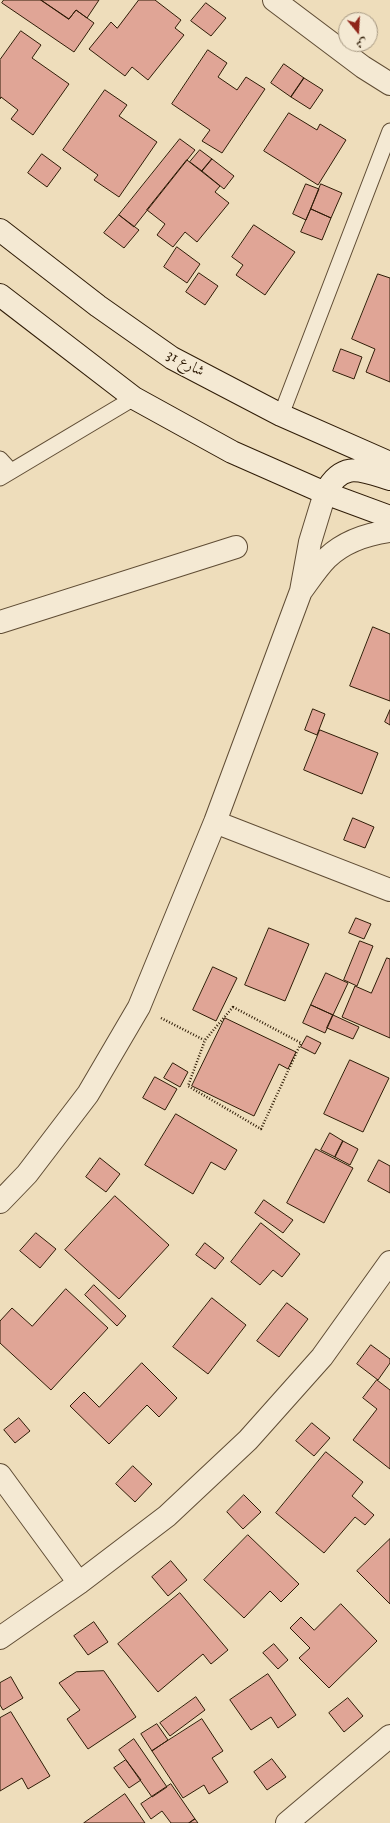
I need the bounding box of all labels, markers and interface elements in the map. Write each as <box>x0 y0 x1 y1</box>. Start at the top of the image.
north arrow <box>338 12 378 52</box>
text: ش <box>354 34 369 51</box>
street label: شارع 31 <box>163 346 207 382</box>

